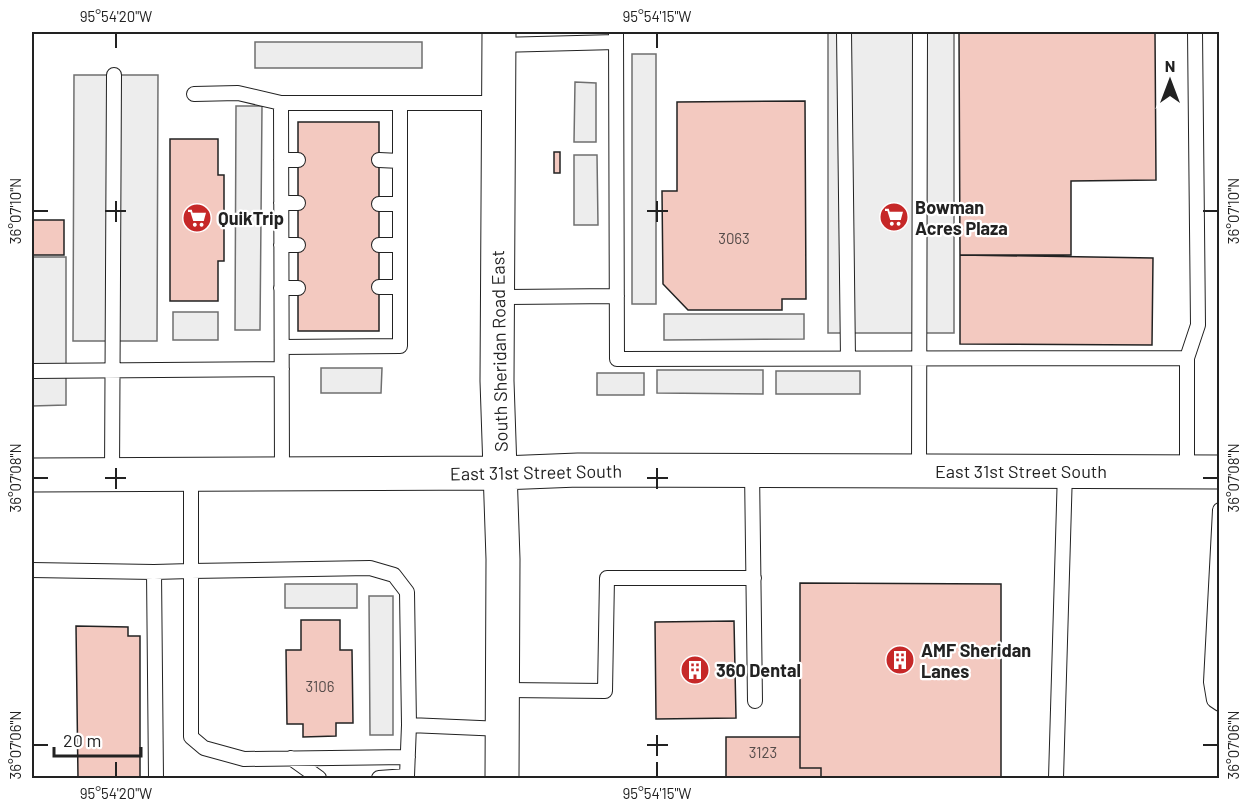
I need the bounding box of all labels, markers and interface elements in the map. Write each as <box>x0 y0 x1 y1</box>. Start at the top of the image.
text: 95°54'20"W <box>80 7 152 25</box>
text: 95°54'15"W <box>622 7 692 25</box>
north arrow <box>1140 51 1200 111</box>
text: N <box>1165 56 1175 75</box>
text: 36°07'10"N <box>6 178 24 244</box>
text: 36°07'10"N <box>1224 178 1242 244</box>
place label: Bowman Acres Plaza <box>915 196 1008 239</box>
supermarket icon: Bowman Acres Plaza <box>878 201 910 233</box>
supermarket icon: QuikTrip <box>181 202 213 234</box>
place label: QuikTrip <box>218 207 284 229</box>
house number: 3063 <box>718 229 750 247</box>
street label: South Sheridan Road East <box>486 250 512 452</box>
text: 36°07'08"N <box>6 443 24 513</box>
text: 36°07'08"N <box>1224 443 1242 513</box>
street label: East 31st Street South <box>450 459 622 485</box>
street label: East 31st Street South <box>935 460 1107 482</box>
place label: AMF Sheridan Lanes <box>921 639 1031 682</box>
building icon: AMF Sheridan Lanes <box>884 644 916 676</box>
building icon: 360 Dental <box>679 654 711 686</box>
place label: 360 Dental <box>716 659 801 681</box>
house number: 3106 <box>305 677 335 695</box>
text: 36°07'06"N <box>6 710 24 780</box>
text: 36°07'06"N <box>1224 710 1242 780</box>
scale bar <box>54 720 141 758</box>
text: 20 m <box>63 729 101 751</box>
house number: 3123 <box>749 743 777 761</box>
text: 95°54'20"W <box>80 784 152 802</box>
text: 95°54'15"W <box>622 784 692 802</box>

